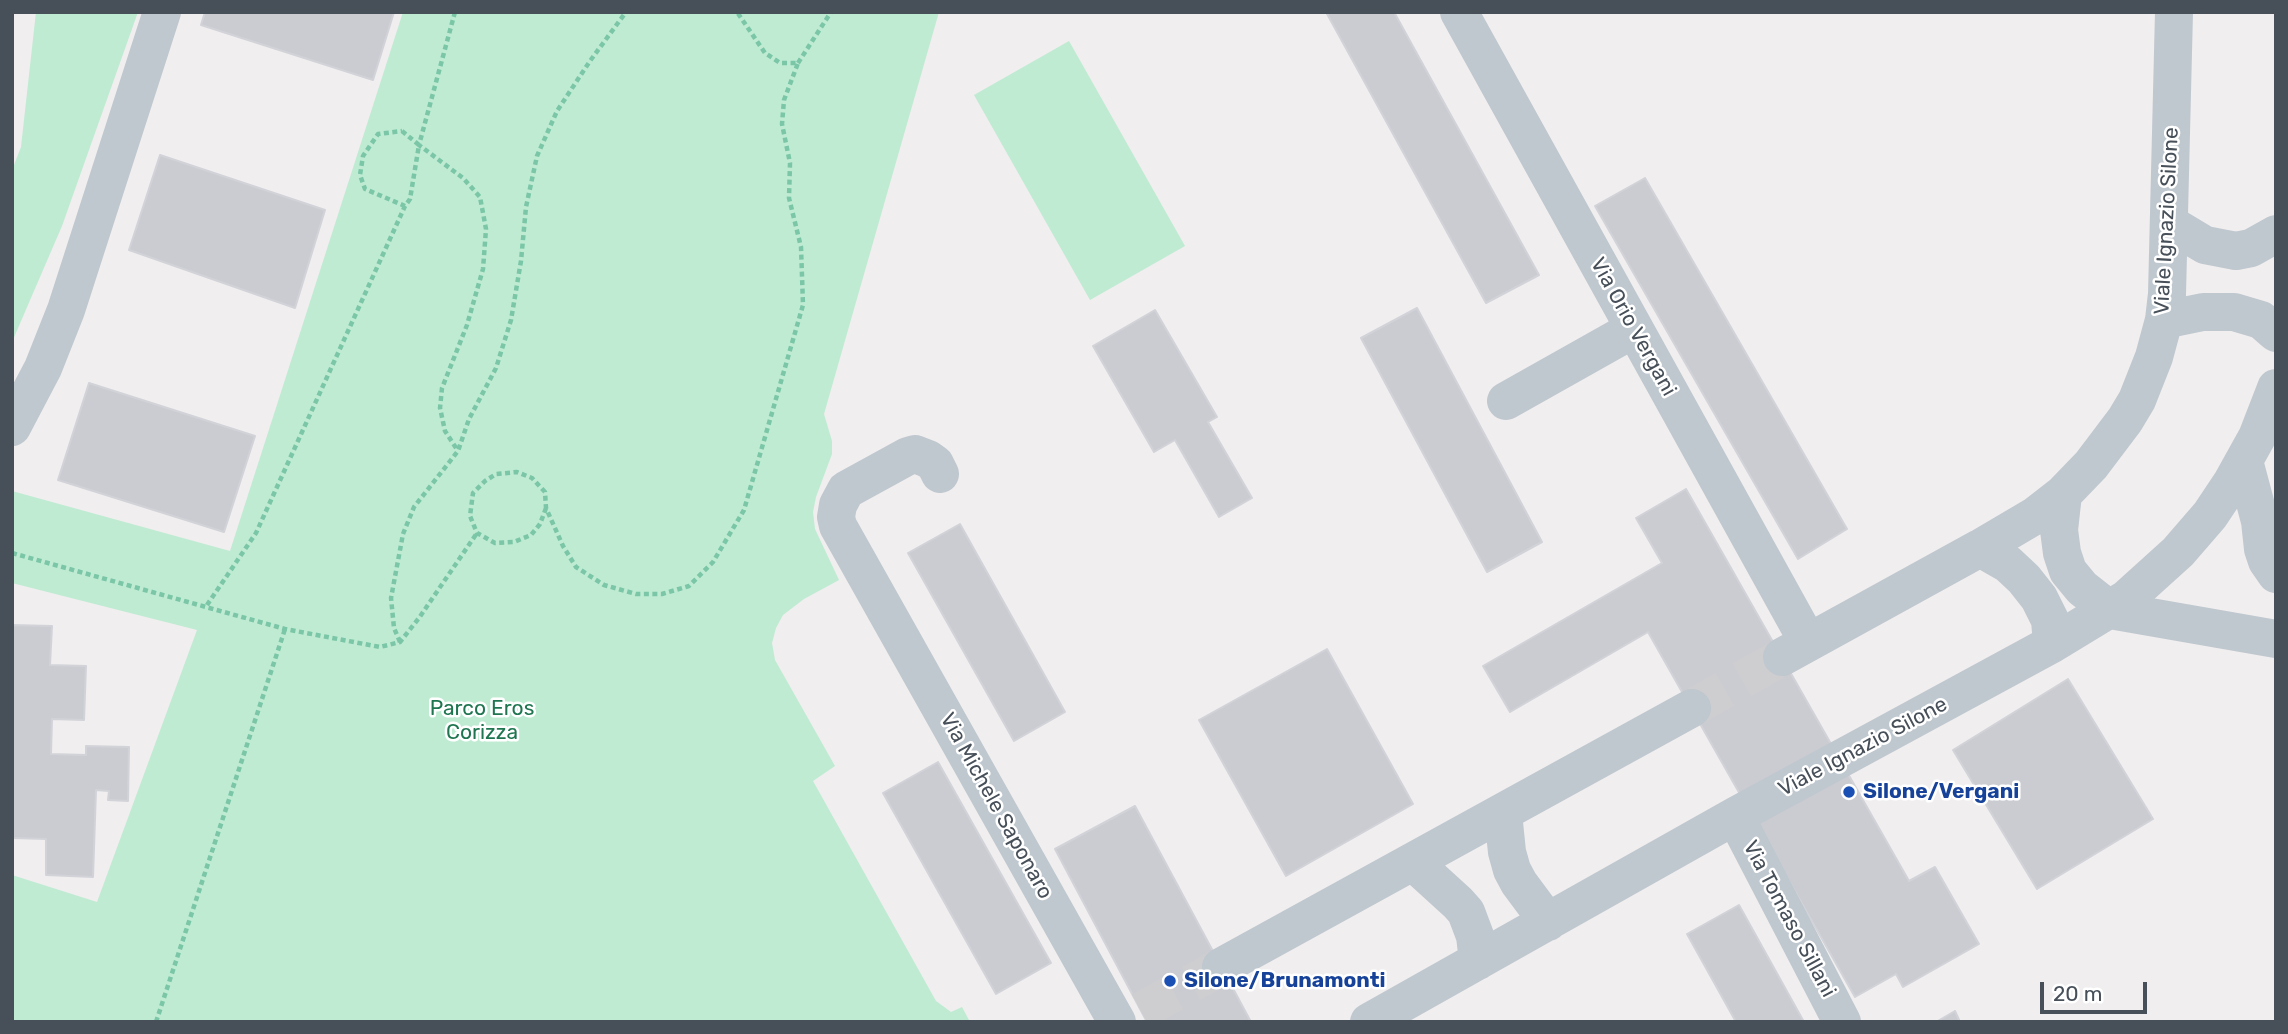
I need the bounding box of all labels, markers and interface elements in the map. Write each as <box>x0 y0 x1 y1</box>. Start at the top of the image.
street label: Viale Ignazio Silone <box>2150 127 2184 315</box>
street label: Via Orio Vergani <box>1585 254 1681 400</box>
street label: Viale Ignazio Silone <box>1774 692 1952 802</box>
park label: Parco Eros Corizza <box>430 696 534 746</box>
street label: Via Michele Saponaro <box>934 709 1058 903</box>
place label: Silone/Vergani <box>1863 779 2019 805</box>
marker: Silone/Vergani <box>1841 784 1857 800</box>
street label: Via Tomaso Sillani <box>1737 836 1841 1002</box>
place label: Silone/Brunamonti <box>1184 968 1386 994</box>
scale bar <box>2043 968 2150 1012</box>
marker: Silone/Brunamonti <box>1162 973 1178 989</box>
text: 20 m <box>2053 981 2102 1006</box>

